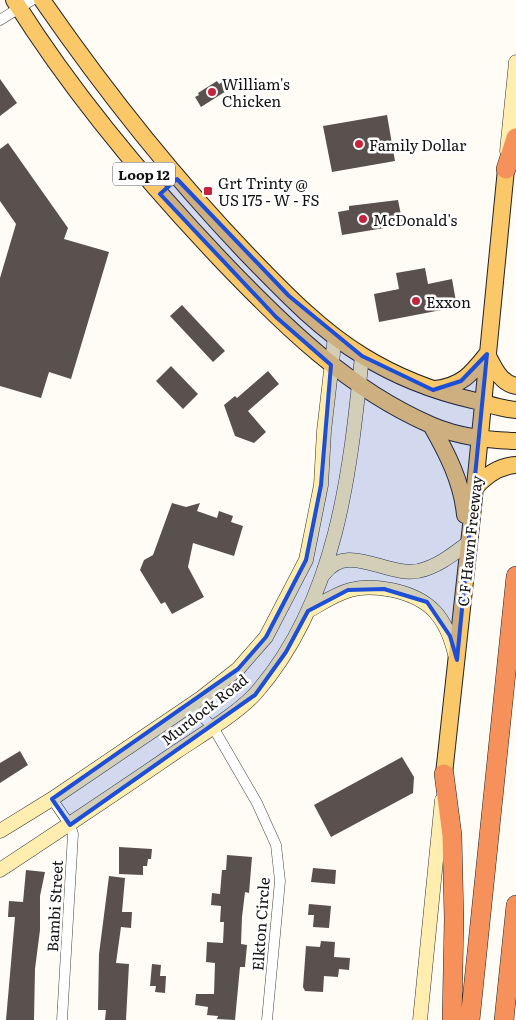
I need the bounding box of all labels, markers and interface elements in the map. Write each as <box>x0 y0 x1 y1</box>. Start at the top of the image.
place label: William's Chicken <box>222 72 290 112</box>
marker: William's Chicken <box>206 86 218 98</box>
place label: Family Dollar <box>369 133 466 156</box>
marker: Family Dollar <box>353 138 365 150</box>
road number: Loop 12 <box>113 162 175 185</box>
place label: Grt Trinty @ US 175 - W - FS <box>218 171 319 211</box>
marker: Grt Trinty @ US 175 - W - FS <box>202 185 214 197</box>
place label: McDonald's <box>373 208 457 231</box>
marker: McDonald's <box>357 213 369 225</box>
place label: Exxon <box>426 290 471 313</box>
marker: Exxon <box>410 295 422 307</box>
street label: C F Hawn Freeway <box>451 474 487 608</box>
street label: Murdock Road <box>156 668 252 750</box>
street label: Bambi Street <box>40 859 68 953</box>
street label: Elkton Circle <box>245 876 275 971</box>

